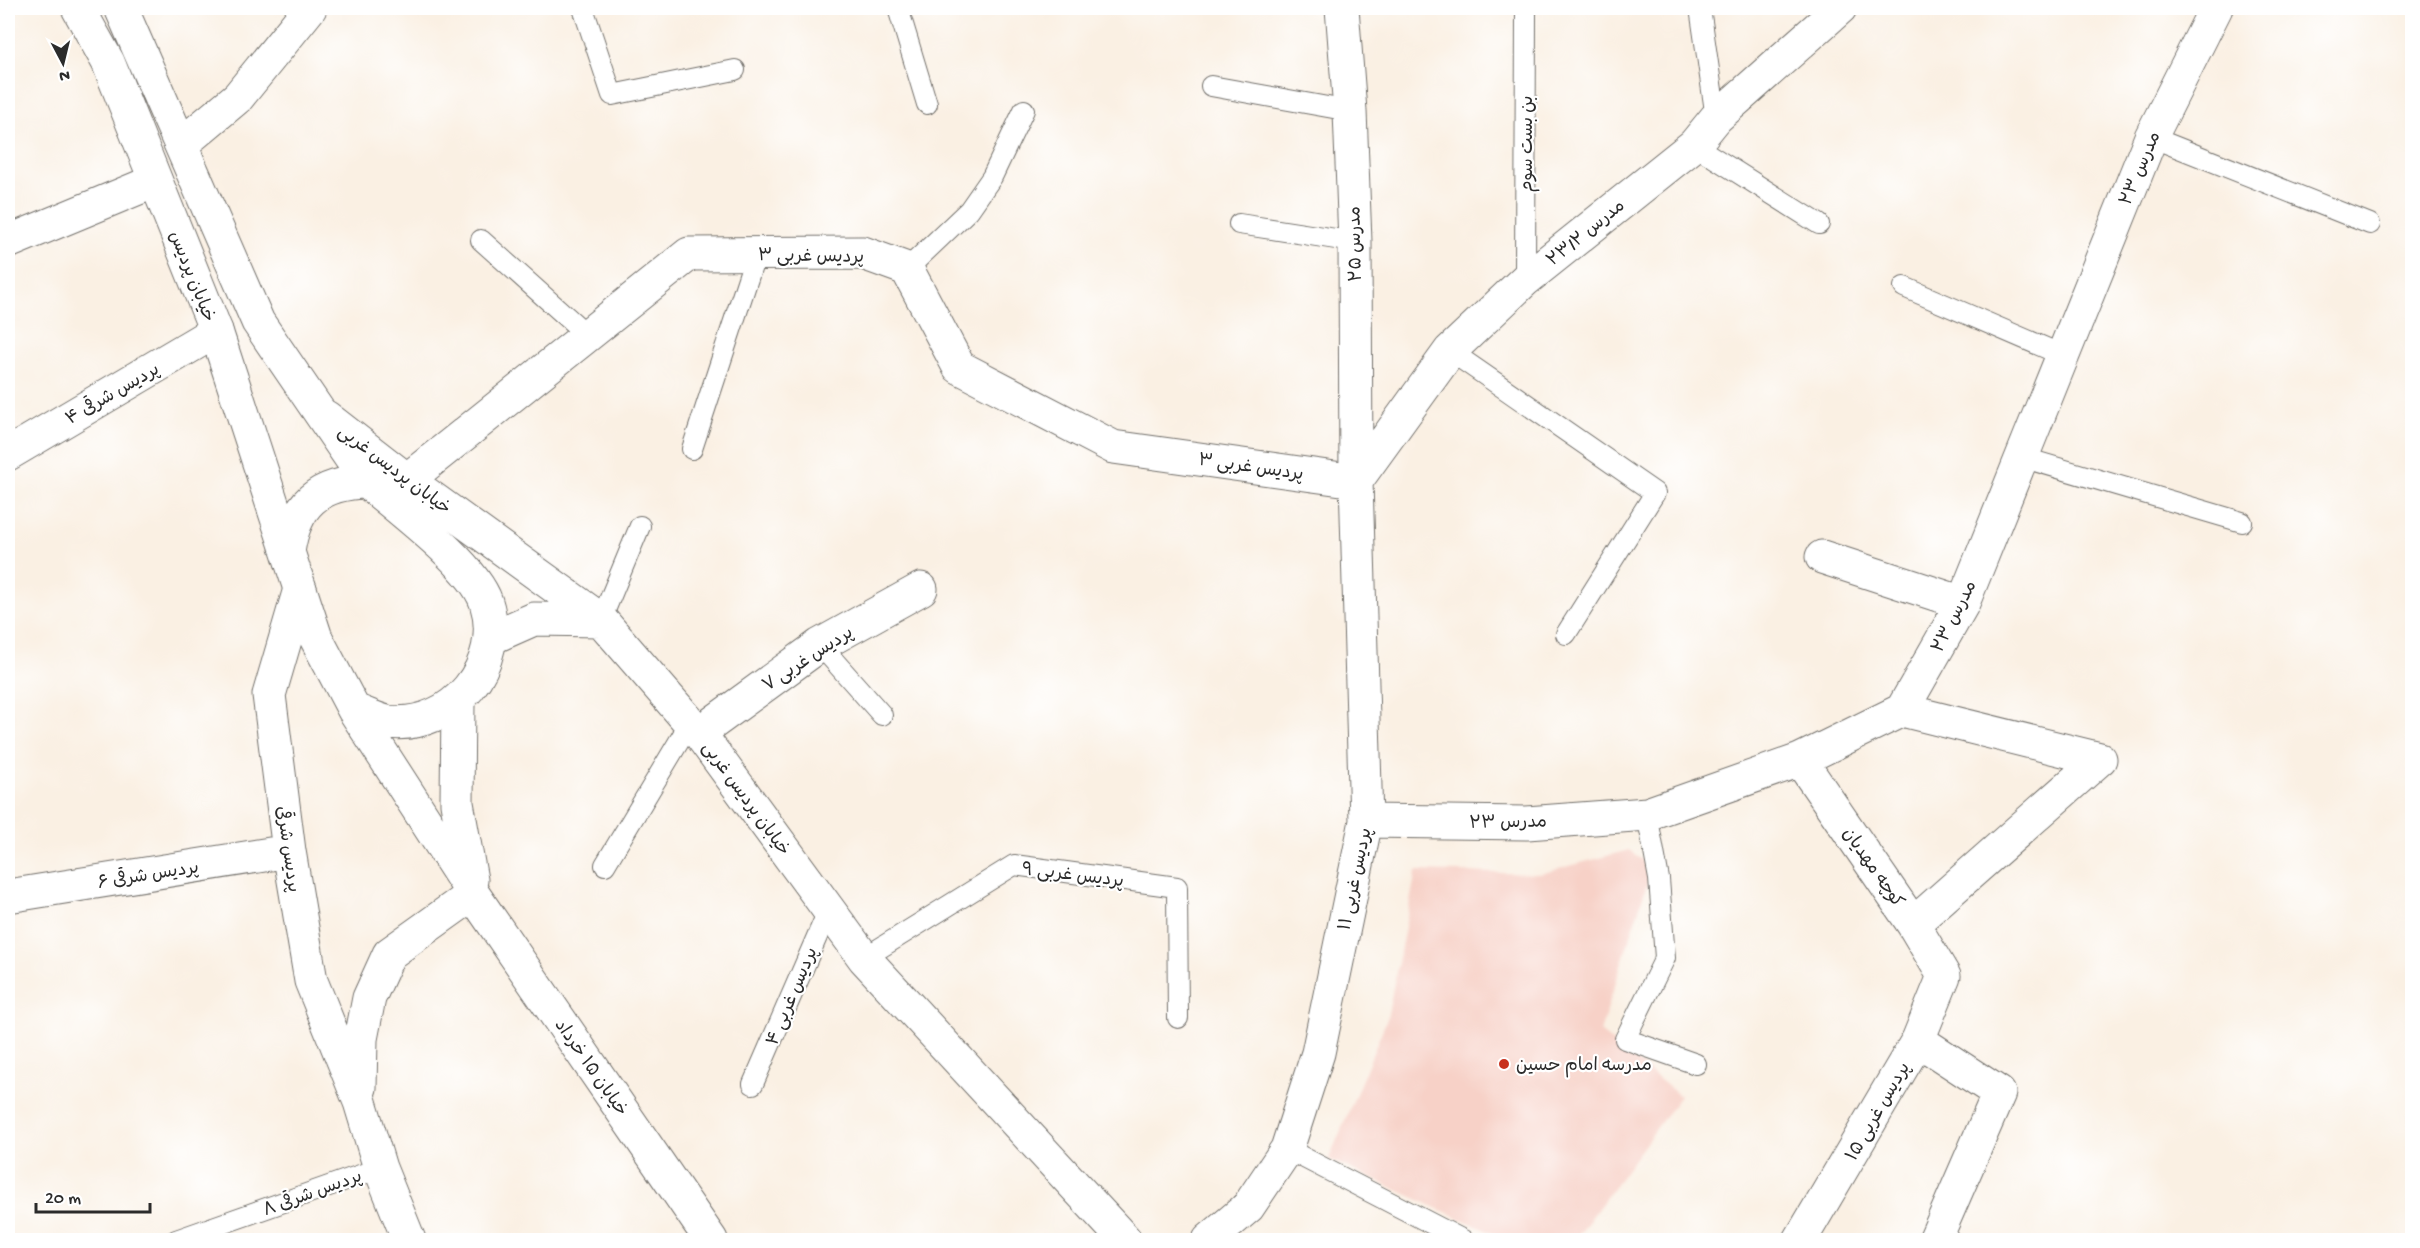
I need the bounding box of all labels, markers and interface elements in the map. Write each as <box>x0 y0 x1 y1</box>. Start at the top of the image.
north arrow <box>33 33 93 93</box>
text: N <box>58 64 71 85</box>
street label: بن بست سوم <box>1518 96 1540 193</box>
street label: مدرس ۲۳ <box>2116 129 2166 209</box>
street label: مدرس ۲۳/۲ <box>1543 196 1630 272</box>
street label: مدرس ۲۵ <box>1345 206 1368 282</box>
street label: خیابان پردیس <box>163 228 218 325</box>
street label: پردیس غربی ۳ <box>758 246 864 269</box>
street label: پردیس شرقی ۴ <box>61 356 164 430</box>
street label: خیابان پردیس غربی <box>333 422 454 520</box>
street label: پردیس غربی ۳ <box>1197 451 1305 486</box>
street label: مدرس ۲۳ <box>1928 578 1982 657</box>
street label: پردیس غربی ۷ <box>759 623 858 697</box>
street label: خیابان پردیس غربی <box>697 738 793 861</box>
street label: پردیس شرقی <box>270 804 307 894</box>
street label: مدرس ۲۳ <box>1469 812 1547 835</box>
street label: کوچه مهدیان <box>1837 824 1907 913</box>
street label: پردیس غربی ۱۱ <box>1335 826 1378 933</box>
street label: پردیس شرقی ۶ <box>96 854 201 895</box>
street label: پردیس غربی ۹ <box>1020 860 1125 893</box>
street label: پردیس غربی ۴ <box>763 945 823 1049</box>
street label: خیابان ۱۵ خرداد <box>549 1016 631 1121</box>
place label: مدرسه امام حسین <box>1516 1056 1652 1078</box>
marker: مدرسه امام حسین <box>1497 1057 1511 1071</box>
street label: پردیس غربی ۱۵ <box>1842 1059 1916 1165</box>
street label: پردیس شرقی ۸ <box>259 1163 365 1222</box>
scale bar <box>36 1176 150 1214</box>
text: 20 m <box>45 1189 81 1210</box>

